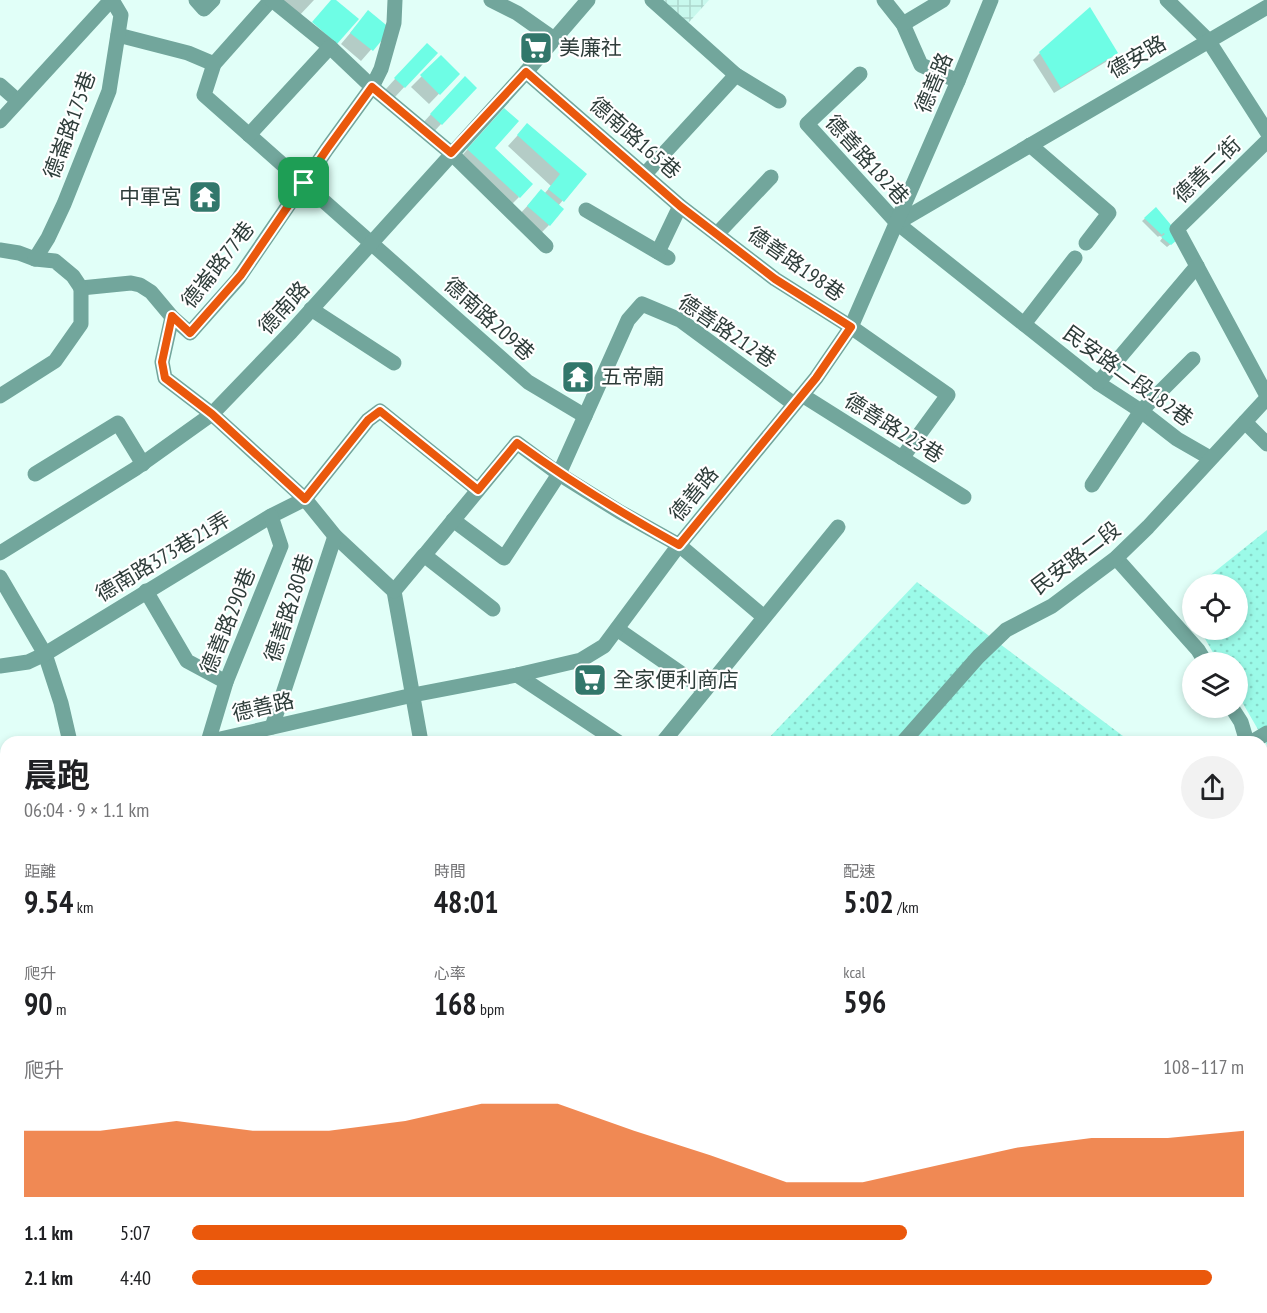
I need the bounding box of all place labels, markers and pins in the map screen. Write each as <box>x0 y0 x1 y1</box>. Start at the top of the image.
supermarket icon: 美廉社 <box>518 30 554 66</box>
place label: 美廉社 <box>559 34 622 61</box>
pin <box>278 157 329 208</box>
temple icon: 中軍宮 <box>187 179 223 215</box>
place label: 中軍宮 <box>119 183 182 210</box>
temple icon: 五帝廟 <box>560 359 596 395</box>
place label: 五帝廟 <box>601 363 664 390</box>
supermarket icon: 全家便利商店 <box>572 662 608 698</box>
place label: 全家便利商店 <box>613 666 739 693</box>

